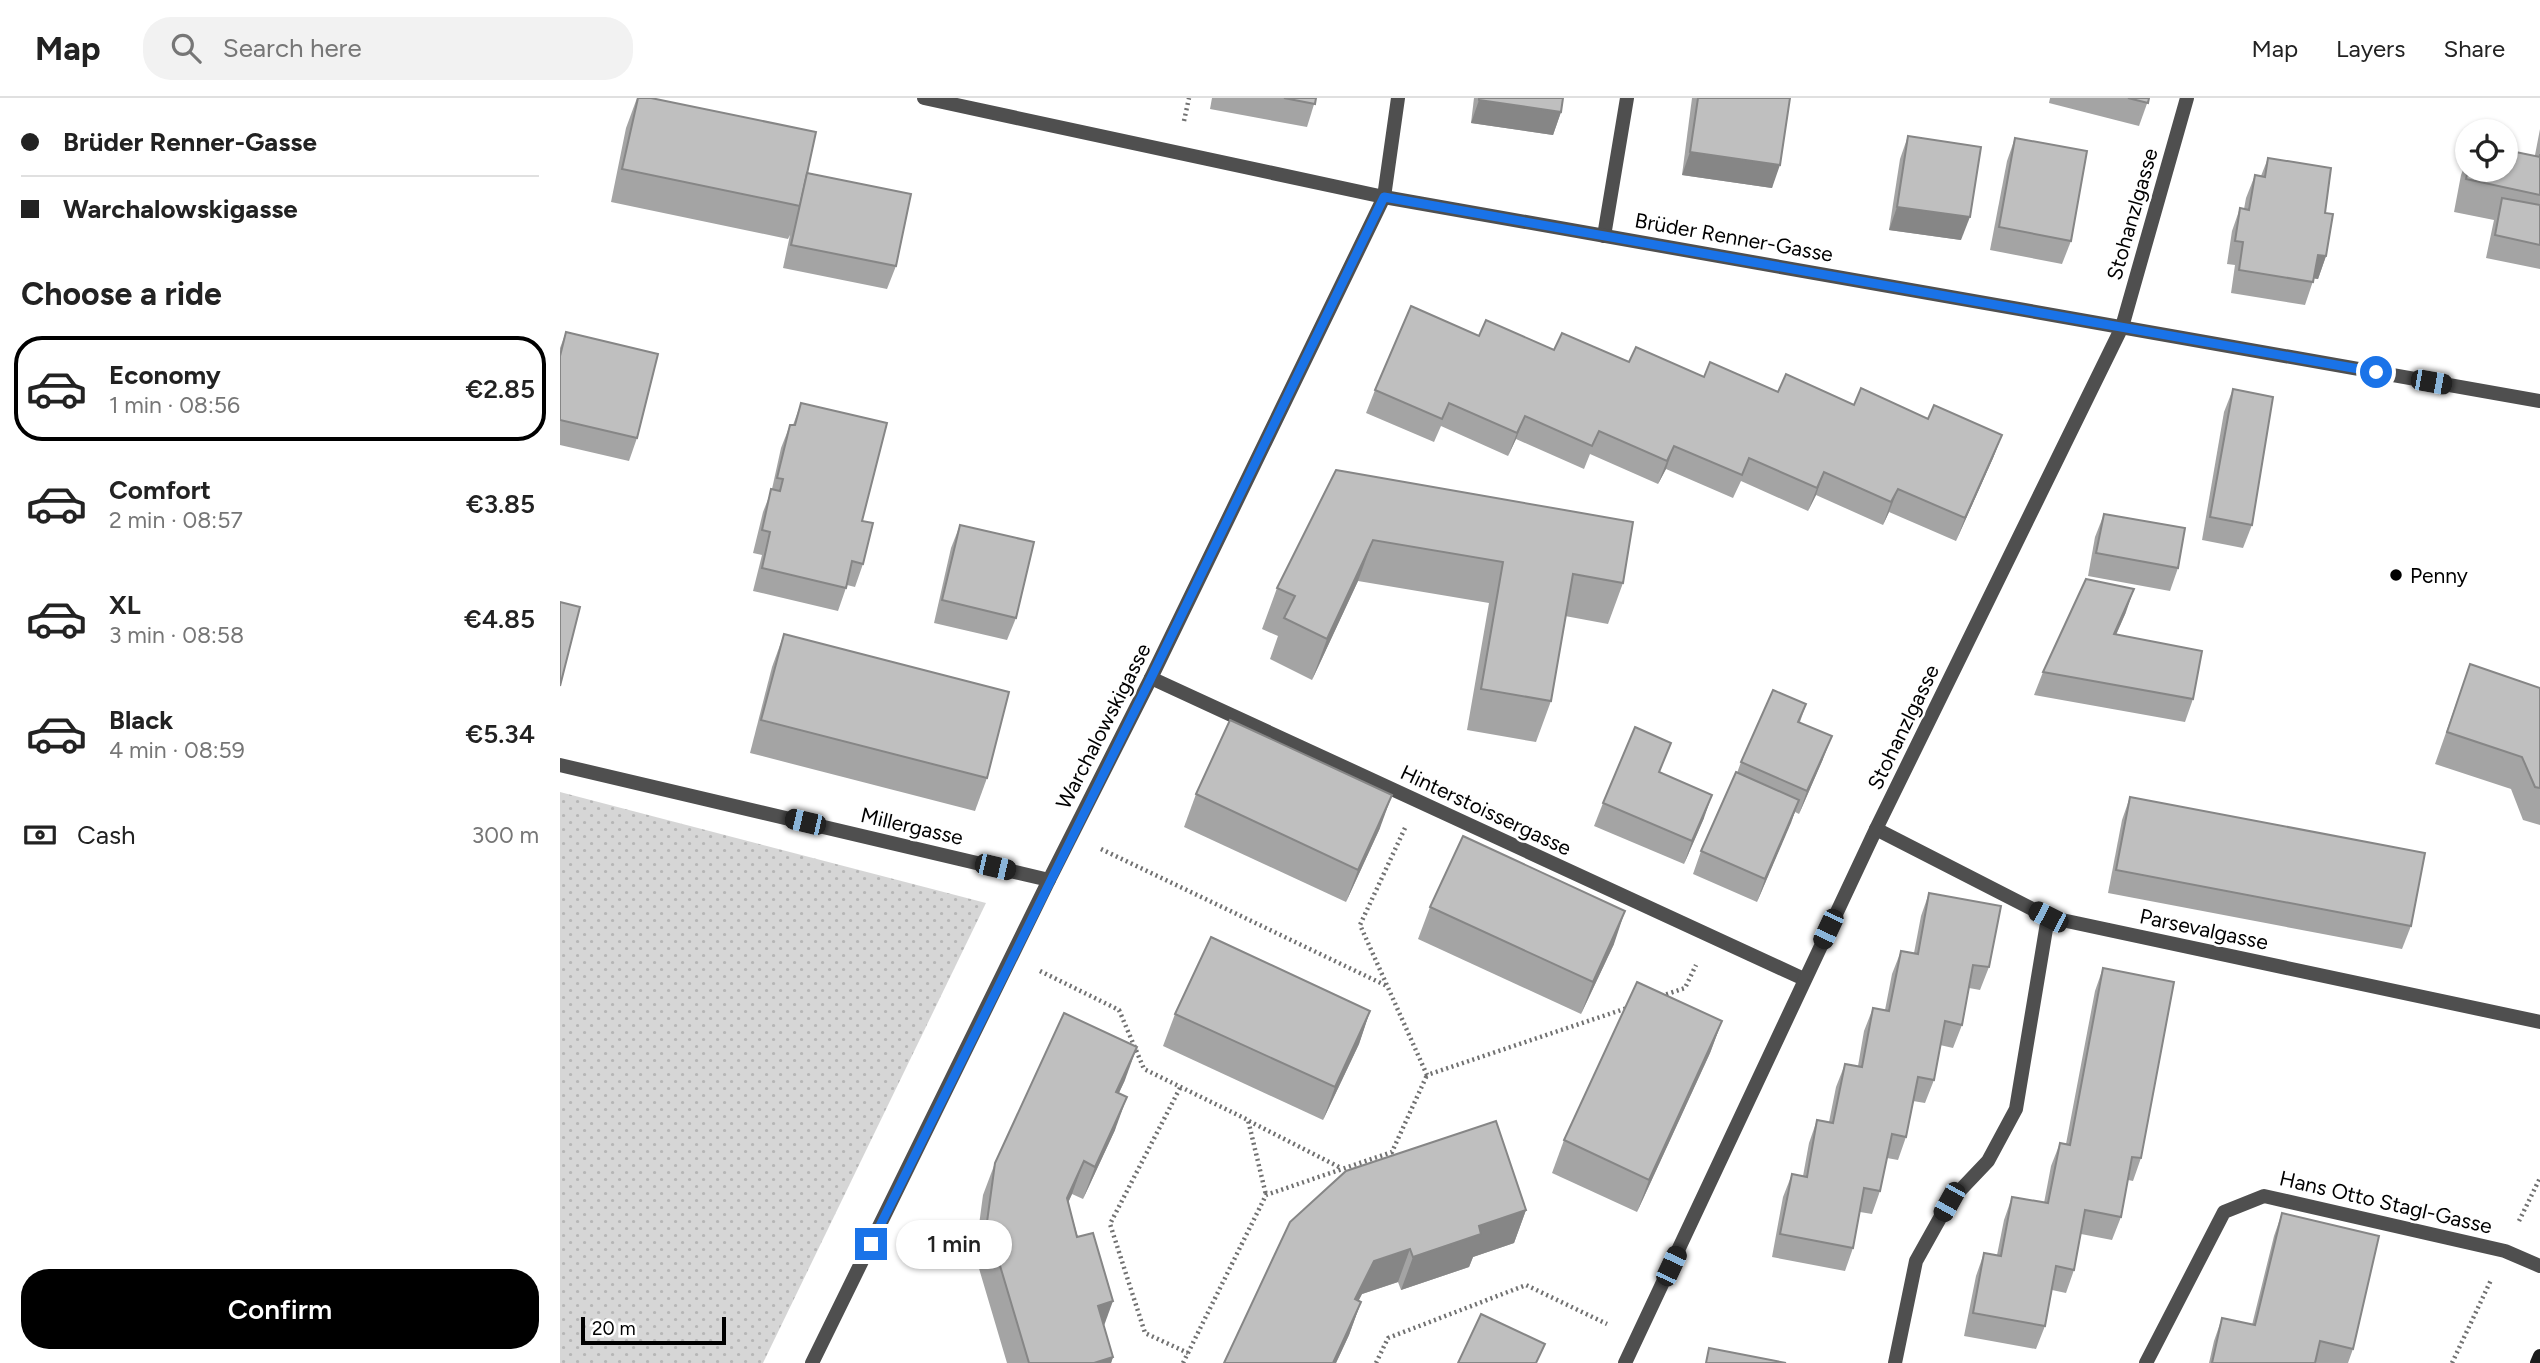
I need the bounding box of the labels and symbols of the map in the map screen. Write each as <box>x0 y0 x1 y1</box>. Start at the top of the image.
street label: Stohanzlgasse <box>2101 145 2163 283</box>
street label: Brüder Renner-Gasse <box>1633 207 1835 267</box>
route start <box>2360 356 2392 388</box>
car <box>2409 368 2454 396</box>
place label: Penny <box>2410 563 2468 588</box>
marker: Penny <box>2388 567 2404 583</box>
street label: Warchalowskigasse <box>1050 639 1156 813</box>
street label: Stohanzlgasse <box>1862 660 1944 794</box>
street label: Hinterstoissergasse <box>1397 759 1575 861</box>
street label: Millergasse <box>858 802 966 850</box>
car <box>783 807 828 837</box>
car <box>973 852 1018 882</box>
car <box>2025 898 2072 936</box>
street label: Parsevalgasse <box>2137 903 2271 955</box>
car <box>1810 906 1847 952</box>
street label: Hans Otto Stagl-Gasse <box>2277 1165 2495 1239</box>
car <box>1930 1179 1969 1225</box>
callout: 1 min <box>896 1220 1011 1268</box>
route end <box>855 1228 887 1260</box>
car <box>1653 1243 1690 1289</box>
scale bar <box>581 1314 726 1346</box>

